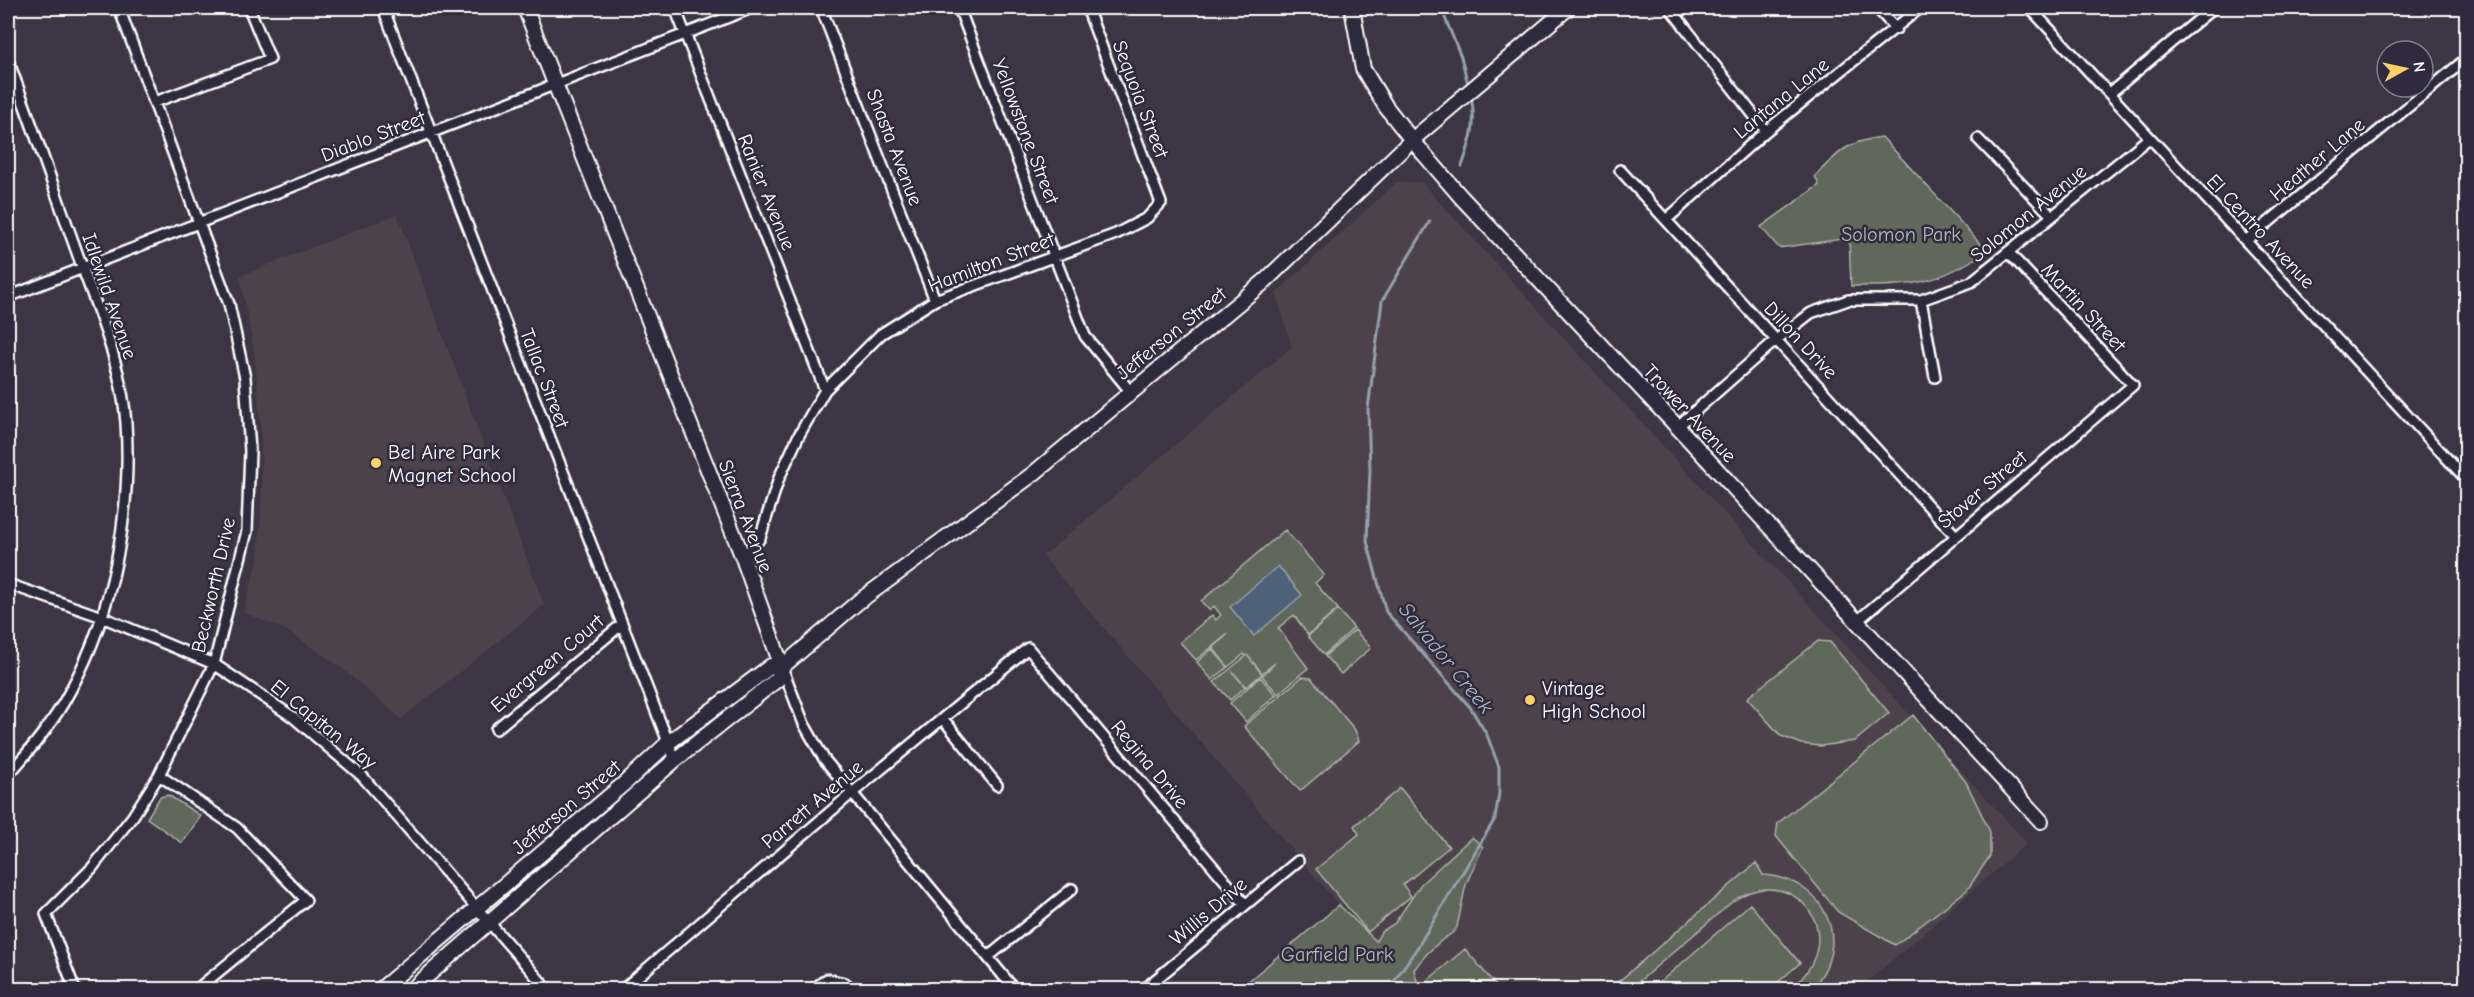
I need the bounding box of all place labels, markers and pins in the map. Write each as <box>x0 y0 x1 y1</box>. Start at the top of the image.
place label: Bel Aire Park Magnet School <box>388 441 516 487</box>
marker: Bel Aire Park Magnet School <box>369 456 383 470</box>
place label: Vintage High School <box>1542 677 1646 723</box>
marker: Vintage High School <box>1523 693 1537 707</box>

